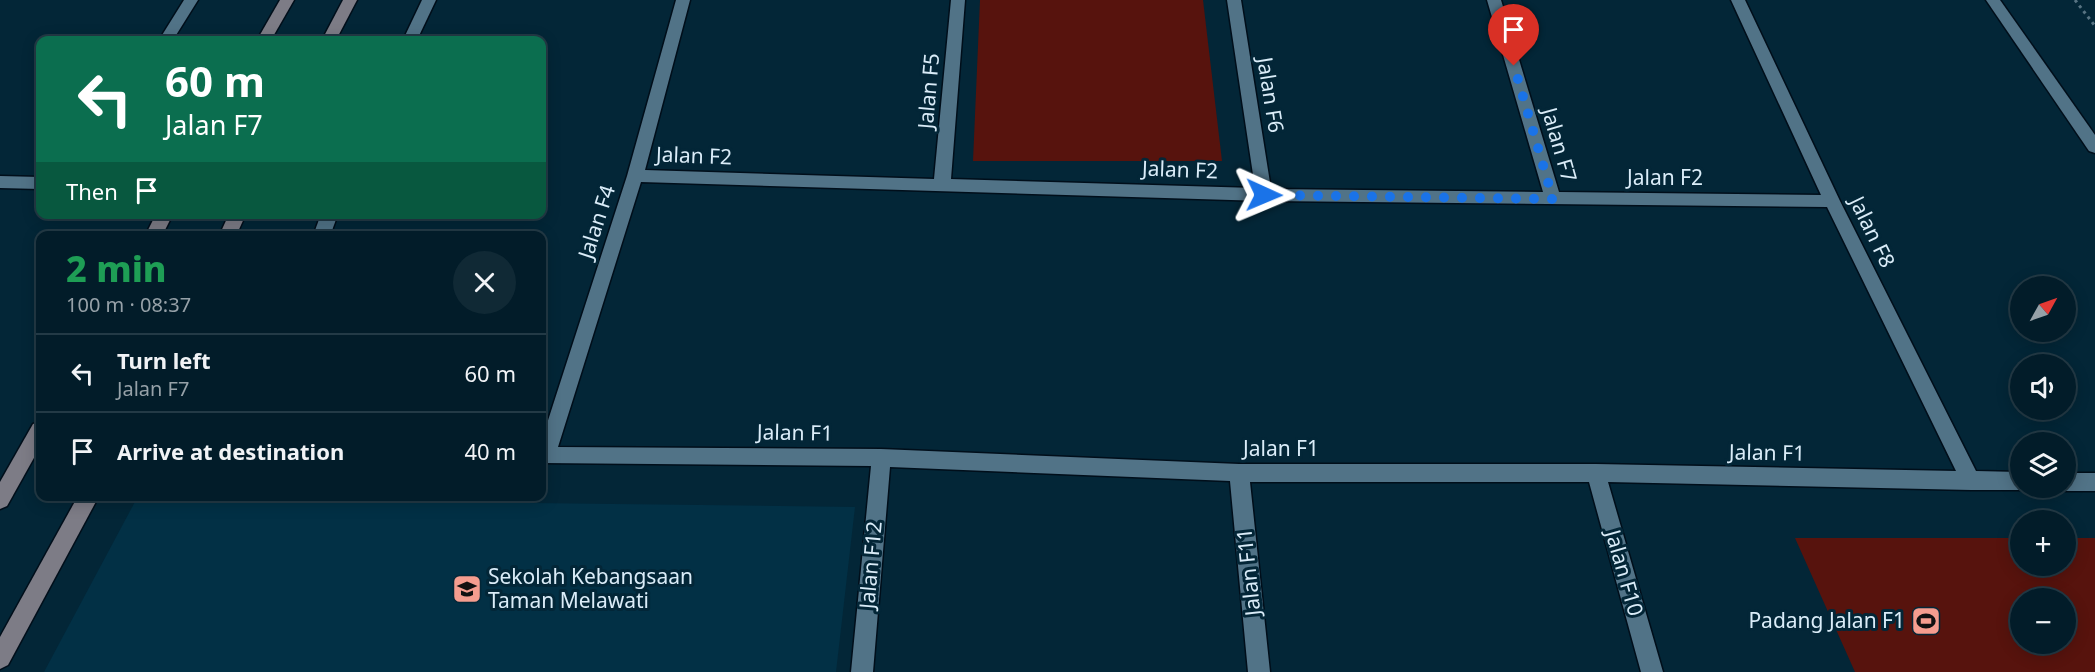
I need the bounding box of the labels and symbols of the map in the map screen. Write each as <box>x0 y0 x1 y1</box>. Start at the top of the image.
pin <box>1488 4 1539 66</box>
street label: Jalan F5 <box>911 52 945 132</box>
street label: Jalan F6 <box>1251 53 1291 135</box>
street label: Jalan F7 <box>1535 102 1584 185</box>
street label: Jalan F2 <box>654 140 733 170</box>
street label: Jalan F2 <box>1140 154 1219 184</box>
position arrow <box>1232 163 1296 227</box>
street label: Jalan F2 <box>1625 163 1703 191</box>
street label: Jalan F4 <box>570 181 621 264</box>
street label: Jalan F8 <box>1843 189 1902 272</box>
north arrow <box>2010 276 2076 342</box>
street label: Jalan F1 <box>755 417 833 447</box>
street label: Jalan F1 <box>1241 434 1319 462</box>
street label: Jalan F1 <box>1727 437 1805 467</box>
street label: Jalan F12 <box>852 520 888 612</box>
street label: Jalan F10 <box>1599 525 1651 619</box>
street label: Jalan F11 <box>1229 527 1267 619</box>
place label: Sekolah Kebangsaan Taman Melawati <box>488 562 693 614</box>
school or university icon: Sekolah Kebangsaan Taman Melawati <box>451 573 483 605</box>
sports icon: Padang Jalan F1 <box>1910 605 1942 637</box>
place label: Padang Jalan F1 <box>1748 606 1905 634</box>

